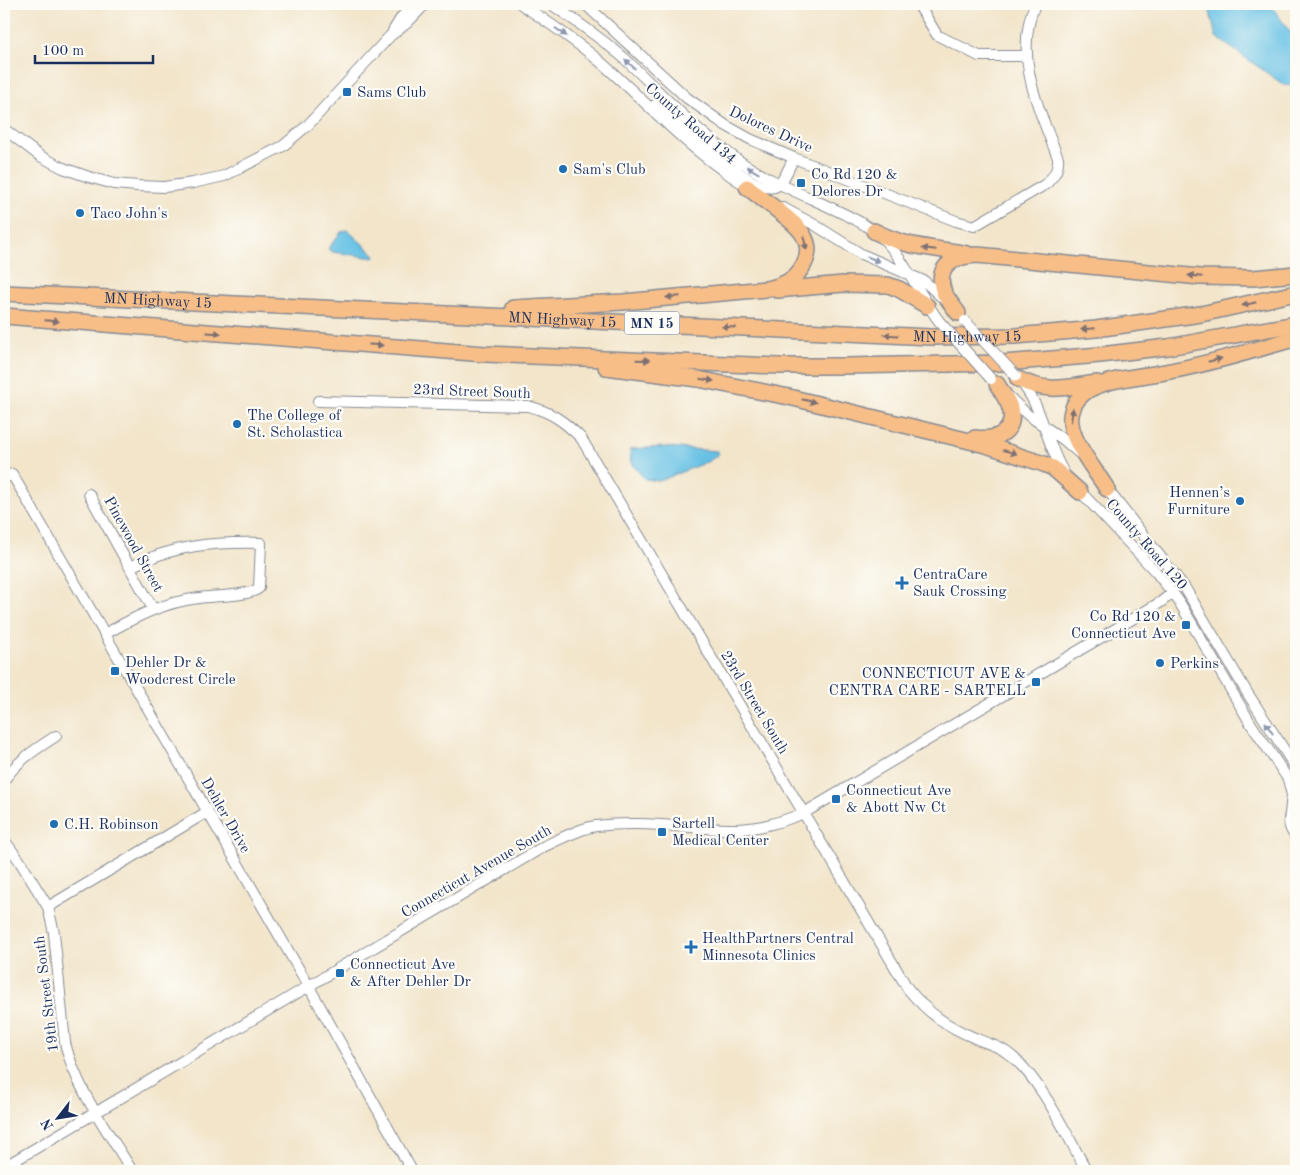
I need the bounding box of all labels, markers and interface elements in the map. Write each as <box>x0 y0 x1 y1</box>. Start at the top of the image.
one-way arrow <box>554 27 568 37</box>
scale bar <box>35 32 152 64</box>
text: 100 m <box>42 44 84 59</box>
one-way arrow <box>624 58 636 70</box>
street label: County Road 134 <box>642 81 738 167</box>
marker: Sams Club <box>341 86 353 98</box>
place label: Sams Club <box>357 86 426 101</box>
street label: Dolores Drive <box>726 104 815 156</box>
marker: Sam's Club <box>557 163 569 175</box>
place label: Sam's Club <box>573 163 646 178</box>
one-way arrow <box>746 165 759 174</box>
place label: Co Rd 120 & Delores Dr <box>811 168 898 200</box>
marker: Co Rd 120 & Delores Dr <box>795 177 807 189</box>
marker: Taco John's <box>74 207 86 219</box>
place label: Taco John's <box>90 207 167 222</box>
one-way arrow <box>801 236 809 251</box>
one-way arrow <box>921 244 937 252</box>
one-way arrow <box>865 255 880 263</box>
one-way arrow <box>1187 272 1203 280</box>
street label: MN Highway 15 <box>103 292 212 312</box>
one-way arrow <box>664 293 680 301</box>
one-way arrow <box>1241 300 1256 308</box>
street label: MN Highway 15 <box>508 311 617 331</box>
road number: MN 15 <box>624 312 680 334</box>
one-way arrow <box>45 317 61 325</box>
one-way arrow <box>721 323 737 331</box>
one-way arrow <box>1080 326 1096 334</box>
street label: MN Highway 15 <box>912 329 1022 346</box>
one-way arrow <box>207 330 223 338</box>
one-way arrow <box>883 330 899 338</box>
one-way arrow <box>369 342 385 350</box>
one-way arrow <box>636 356 652 364</box>
one-way arrow <box>1208 356 1223 364</box>
one-way arrow <box>700 377 716 385</box>
street label: 23rd Street South <box>413 383 531 402</box>
one-way arrow <box>801 397 816 405</box>
one-way arrow <box>1068 407 1076 423</box>
place label: The College of St. Scholastica <box>247 409 343 441</box>
marker: The College of St. Scholastica <box>231 418 243 430</box>
one-way arrow <box>1003 449 1018 457</box>
place label: Hennen’s Furniture <box>1167 486 1230 518</box>
street label: Pinewood Street <box>100 494 165 595</box>
marker: Hennen’s Furniture <box>1234 495 1246 507</box>
street label: County Road 120 <box>1103 497 1189 593</box>
place label: CentraCare Sauk Crossing <box>913 568 1007 600</box>
marker: CentraCare Sauk Crossing <box>895 576 909 590</box>
place label: Co Rd 120 & Connecticut Ave <box>1071 610 1176 642</box>
marker: Co Rd 120 & Connecticut Ave <box>1180 619 1192 631</box>
street label: 23rd Street South <box>717 648 790 757</box>
place label: Dehler Dr & Woodcrest Circle <box>125 656 236 688</box>
marker: Perkins <box>1154 657 1166 669</box>
place label: Perkins <box>1170 657 1219 672</box>
marker: Dehler Dr & Woodcrest Circle <box>109 665 121 677</box>
place label: CONNECTICUT AVE & CENTRA CARE - SARTELL <box>829 667 1026 699</box>
marker: CONNECTICUT AVE & CENTRA CARE - SARTELL <box>1030 676 1042 688</box>
one-way arrow <box>1264 721 1274 735</box>
street label: Dehler Drive <box>197 776 252 856</box>
place label: Connecticut Ave & Abott Nw Ct <box>846 784 951 816</box>
marker: Connecticut Ave & Abott Nw Ct <box>830 793 842 805</box>
place label: Sartell Medical Center <box>672 817 769 849</box>
marker: C.H. Robinson <box>48 818 60 830</box>
place label: C.H. Robinson <box>64 818 159 833</box>
street label: Connecticut Avenue South <box>399 823 554 921</box>
marker: Sartell Medical Center <box>656 826 668 838</box>
place label: HealthPartners Central Minnesota Clinics <box>702 932 854 964</box>
street label: 19th Street South <box>33 935 62 1053</box>
marker: HealthPartners Central Minnesota Clinics <box>684 940 698 954</box>
place label: Connecticut Ave & After Dehler Dr <box>350 958 471 990</box>
marker: Connecticut Ave & After Dehler Dr <box>334 967 346 979</box>
north arrow <box>32 1092 82 1142</box>
text: N <box>39 1116 56 1132</box>

